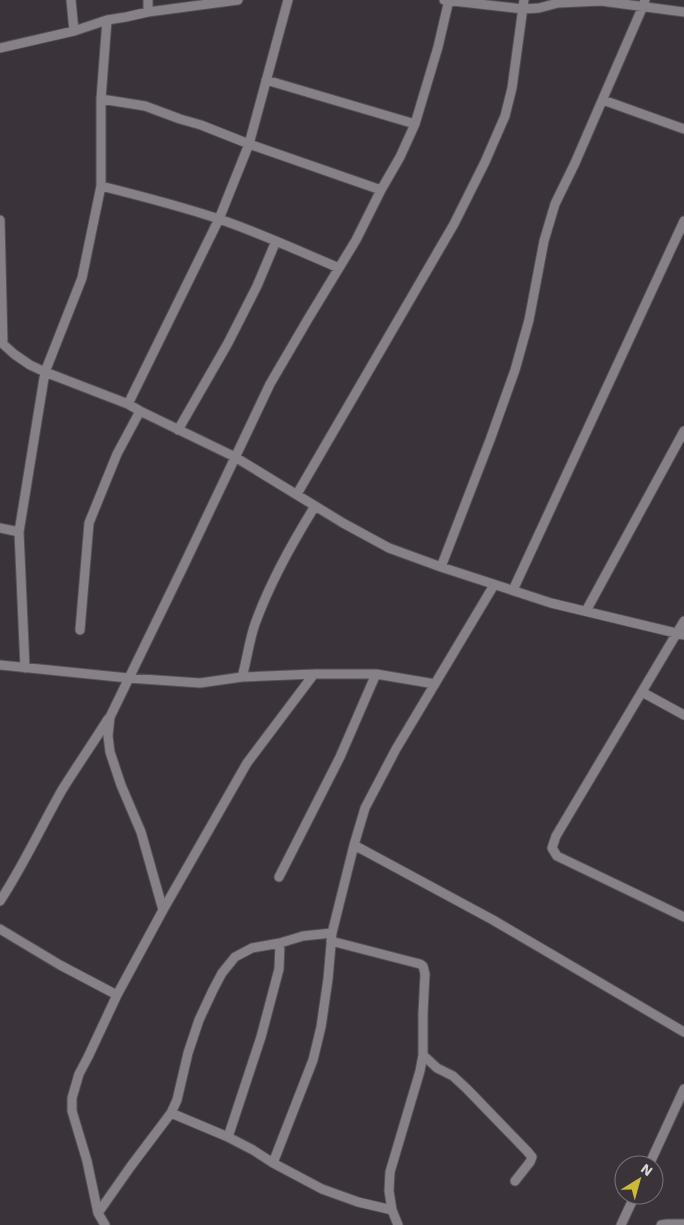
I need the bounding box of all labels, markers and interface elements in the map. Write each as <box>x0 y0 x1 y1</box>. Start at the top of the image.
north arrow <box>614 1155 664 1205</box>
text: N <box>638 1160 656 1179</box>

